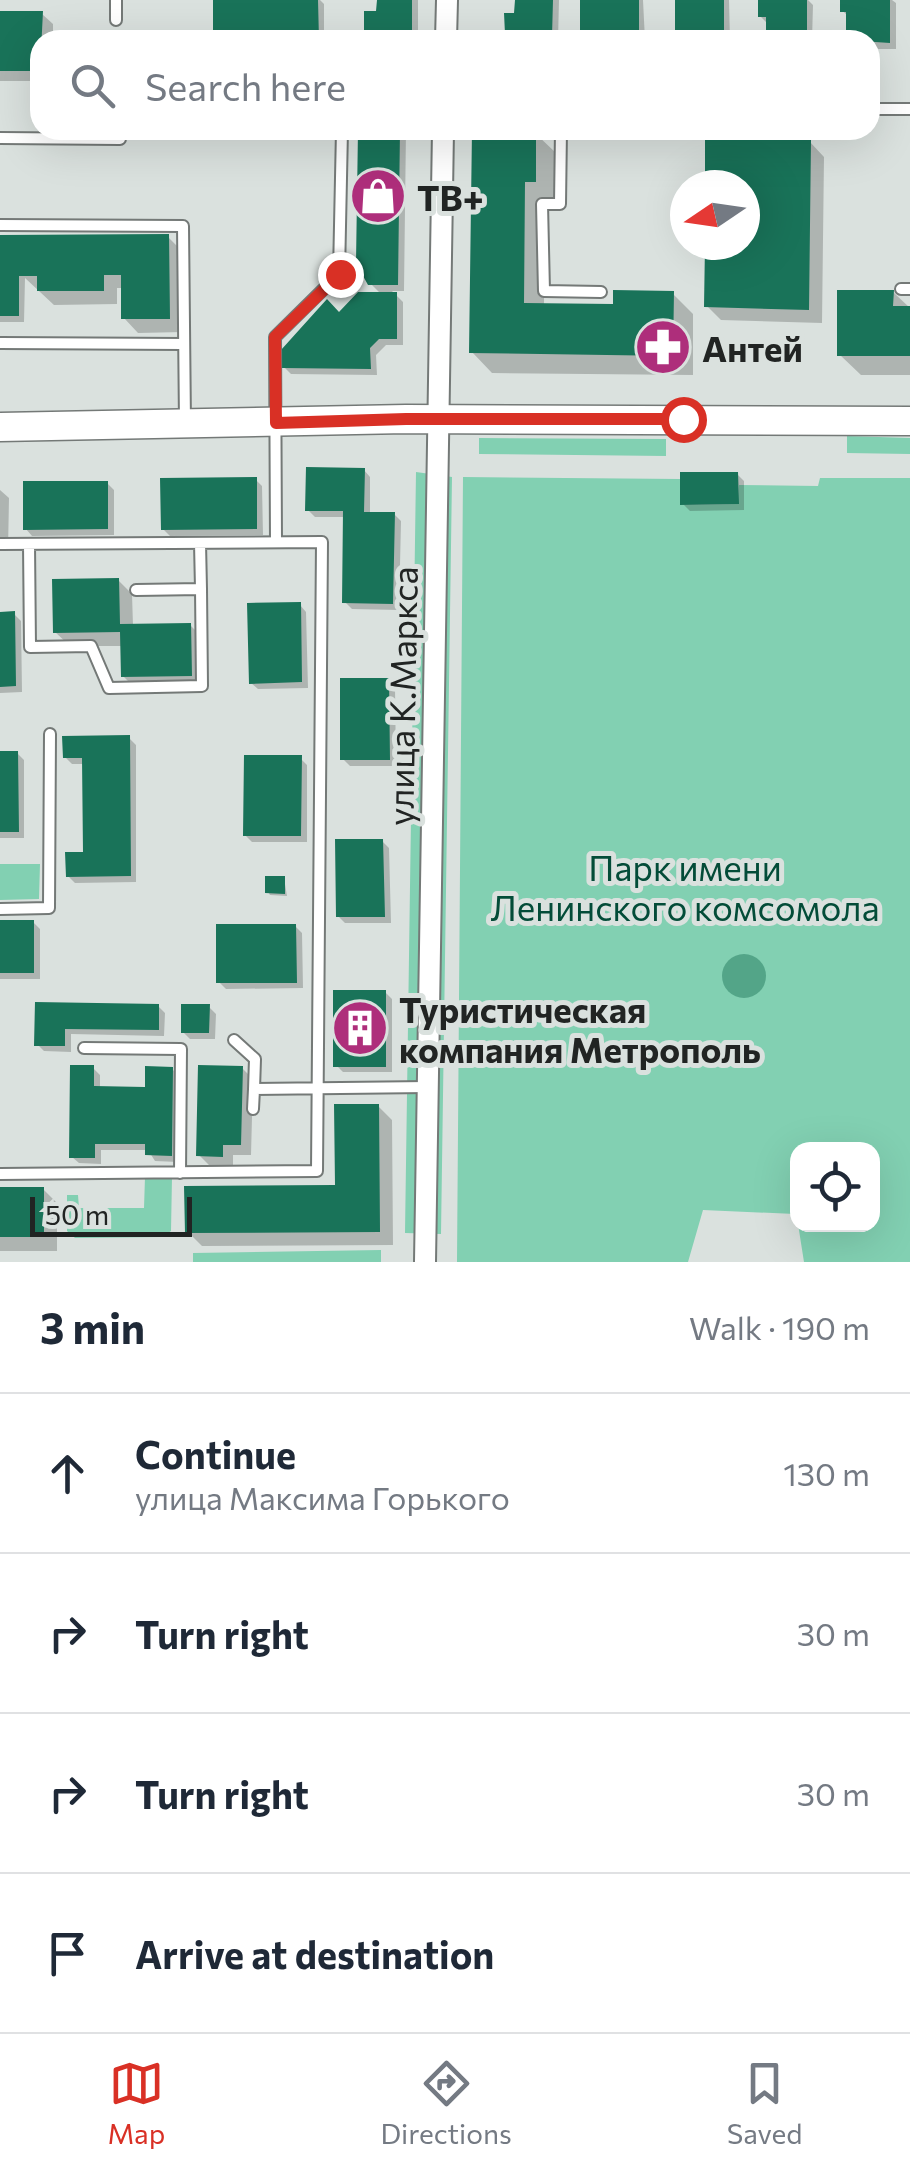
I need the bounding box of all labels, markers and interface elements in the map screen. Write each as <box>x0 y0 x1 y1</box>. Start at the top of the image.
search box <box>30 30 880 140</box>
icon: search <box>65 58 120 113</box>
text: Search here <box>145 62 346 109</box>
shop icon: ТВ+ <box>348 166 408 226</box>
north arrow <box>670 170 760 260</box>
place label: ТВ+ <box>417 175 484 218</box>
route end <box>318 252 364 298</box>
pharmacy icon: Антей <box>633 317 693 377</box>
place label: Антей <box>702 326 803 369</box>
route start <box>661 397 707 443</box>
street label: улица К.Маркса <box>377 566 425 826</box>
park label: Парк имени Ленинского комсомола <box>490 845 880 928</box>
place label: Туристическая компания Метрополь <box>399 987 761 1070</box>
building icon: Туристическая компания Метрополь <box>330 998 390 1058</box>
map controls <box>790 1142 880 1232</box>
button: locate <box>790 1142 880 1232</box>
scale bar <box>30 1192 192 1236</box>
text: 50 m <box>45 1197 109 1231</box>
text: 3 min <box>40 1301 145 1353</box>
text: Walk · 190 m <box>689 1307 870 1347</box>
text: Continue <box>135 1430 296 1477</box>
icon: ahead <box>40 1446 95 1501</box>
text: 130 m <box>783 1453 870 1493</box>
text: улица Максима Горького <box>135 1477 510 1517</box>
icon: right <box>40 1606 95 1661</box>
text: Turn right <box>135 1610 309 1657</box>
text: 30 m <box>797 1613 870 1653</box>
icon: right <box>40 1766 95 1821</box>
text: Turn right <box>135 1770 309 1817</box>
text: 30 m <box>797 1773 870 1813</box>
icon: arrive <box>40 1926 95 1981</box>
text: Arrive at destination <box>135 1930 494 1977</box>
tab: Map <box>108 2056 165 2150</box>
tab: Directions <box>380 2056 512 2150</box>
tab: Saved <box>727 2056 802 2150</box>

